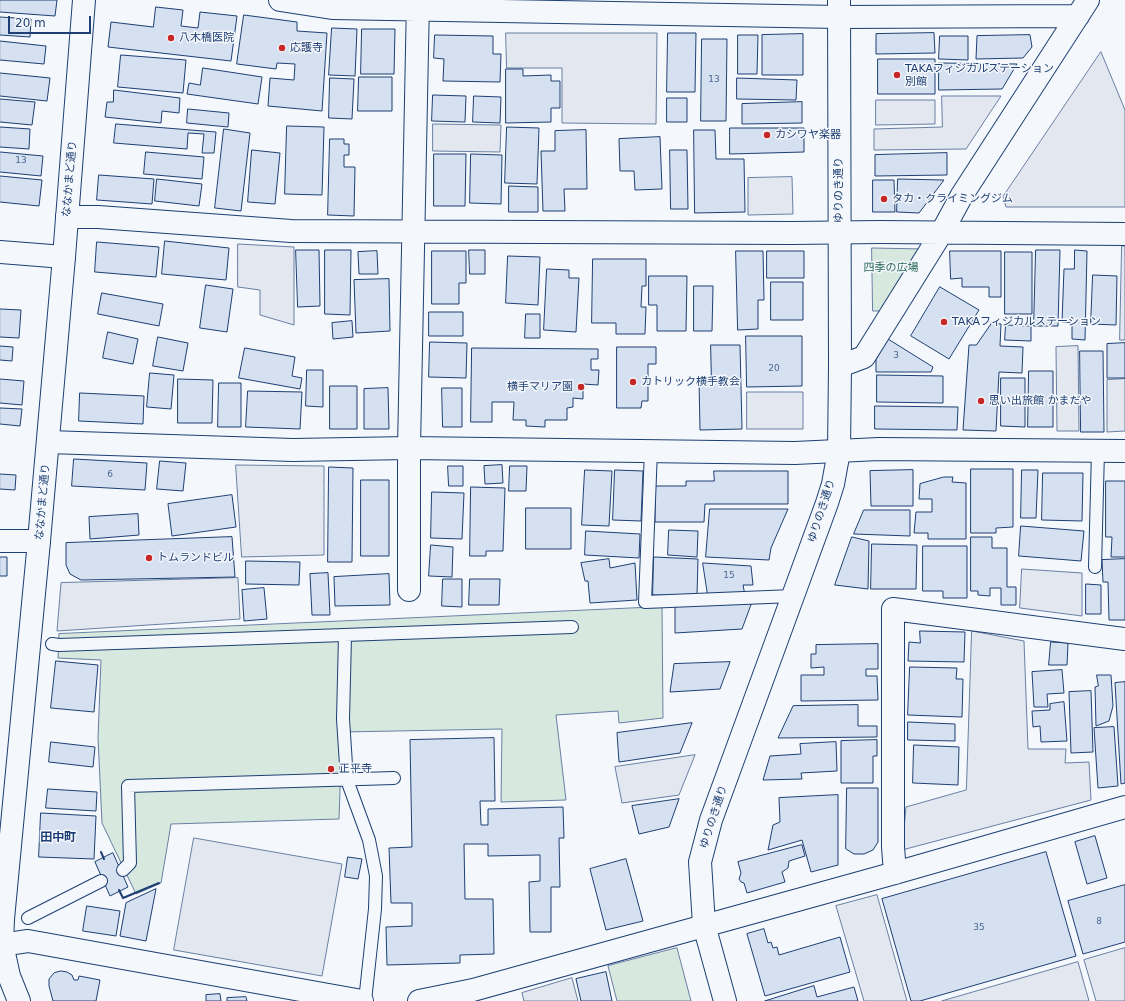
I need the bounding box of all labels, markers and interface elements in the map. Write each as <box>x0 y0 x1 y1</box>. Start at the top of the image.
scale bar <box>10 8 93 34</box>
text: 20 m <box>15 16 46 30</box>
place label: 八木橋医院 <box>179 31 234 45</box>
marker: 八木橋医院 <box>166 33 176 43</box>
place label: 応護寺 <box>290 41 323 55</box>
marker: 応護寺 <box>277 43 287 53</box>
place label: TAKAフィジカルステーション 別館 <box>905 62 1054 88</box>
marker: TAKAフィジカルステーション 別館 <box>892 70 902 80</box>
house number: 13 <box>708 75 720 85</box>
place label: カシワヤ楽器 <box>775 128 841 142</box>
marker: カシワヤ楽器 <box>762 130 772 140</box>
street label: ななかまど通り <box>60 140 80 218</box>
house number: 13 <box>15 156 27 166</box>
street label: ゆりのき通り <box>832 157 846 223</box>
place label: タカ・クライミングジム <box>892 192 1013 206</box>
marker: タカ・クライミングジム <box>879 194 889 204</box>
park label: 四季の広場 <box>864 261 918 275</box>
place label: TAKAフィジカルステーション <box>952 315 1101 329</box>
marker: TAKAフィジカルステーション <box>939 317 949 327</box>
house number: 3 <box>893 351 899 361</box>
house number: 20 <box>768 364 780 374</box>
place label: カトリック横手教会 <box>641 375 740 389</box>
marker: カトリック横手教会 <box>628 377 638 387</box>
place label: 横手マリア園 <box>507 380 573 394</box>
marker: 横手マリア園 <box>576 382 586 392</box>
place label: 思い出旅館 かまだや <box>989 394 1091 408</box>
marker: 思い出旅館 かまだや <box>976 396 986 406</box>
street label: ななかまど通り <box>33 463 53 541</box>
house number: 6 <box>107 470 113 480</box>
street label: ゆりのき通り <box>806 478 838 544</box>
place label: トムランドビル <box>157 551 234 565</box>
marker: トムランドビル <box>144 553 154 563</box>
house number: 15 <box>723 571 735 581</box>
place label: 正平寺 <box>339 762 372 776</box>
marker: 正平寺 <box>326 764 336 774</box>
street label: ゆりのき通り <box>698 784 730 850</box>
district label: 田中町 <box>40 831 76 845</box>
house number: 8 <box>1096 917 1102 927</box>
house number: 35 <box>973 923 985 933</box>

